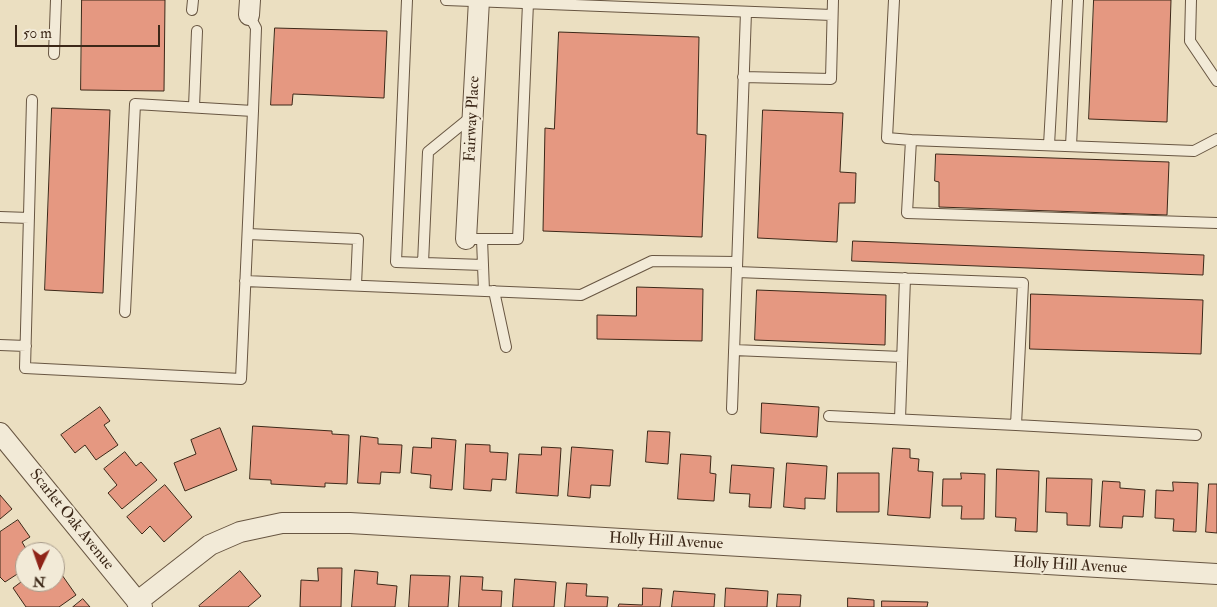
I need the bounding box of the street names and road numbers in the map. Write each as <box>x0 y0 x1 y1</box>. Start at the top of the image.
street label: Fairway Place <box>461 75 485 163</box>
street label: Scarlet Oak Avenue <box>25 466 117 574</box>
street label: Holly Hill Avenue <box>608 529 724 555</box>
street label: Holly Hill Avenue <box>1012 553 1128 579</box>

